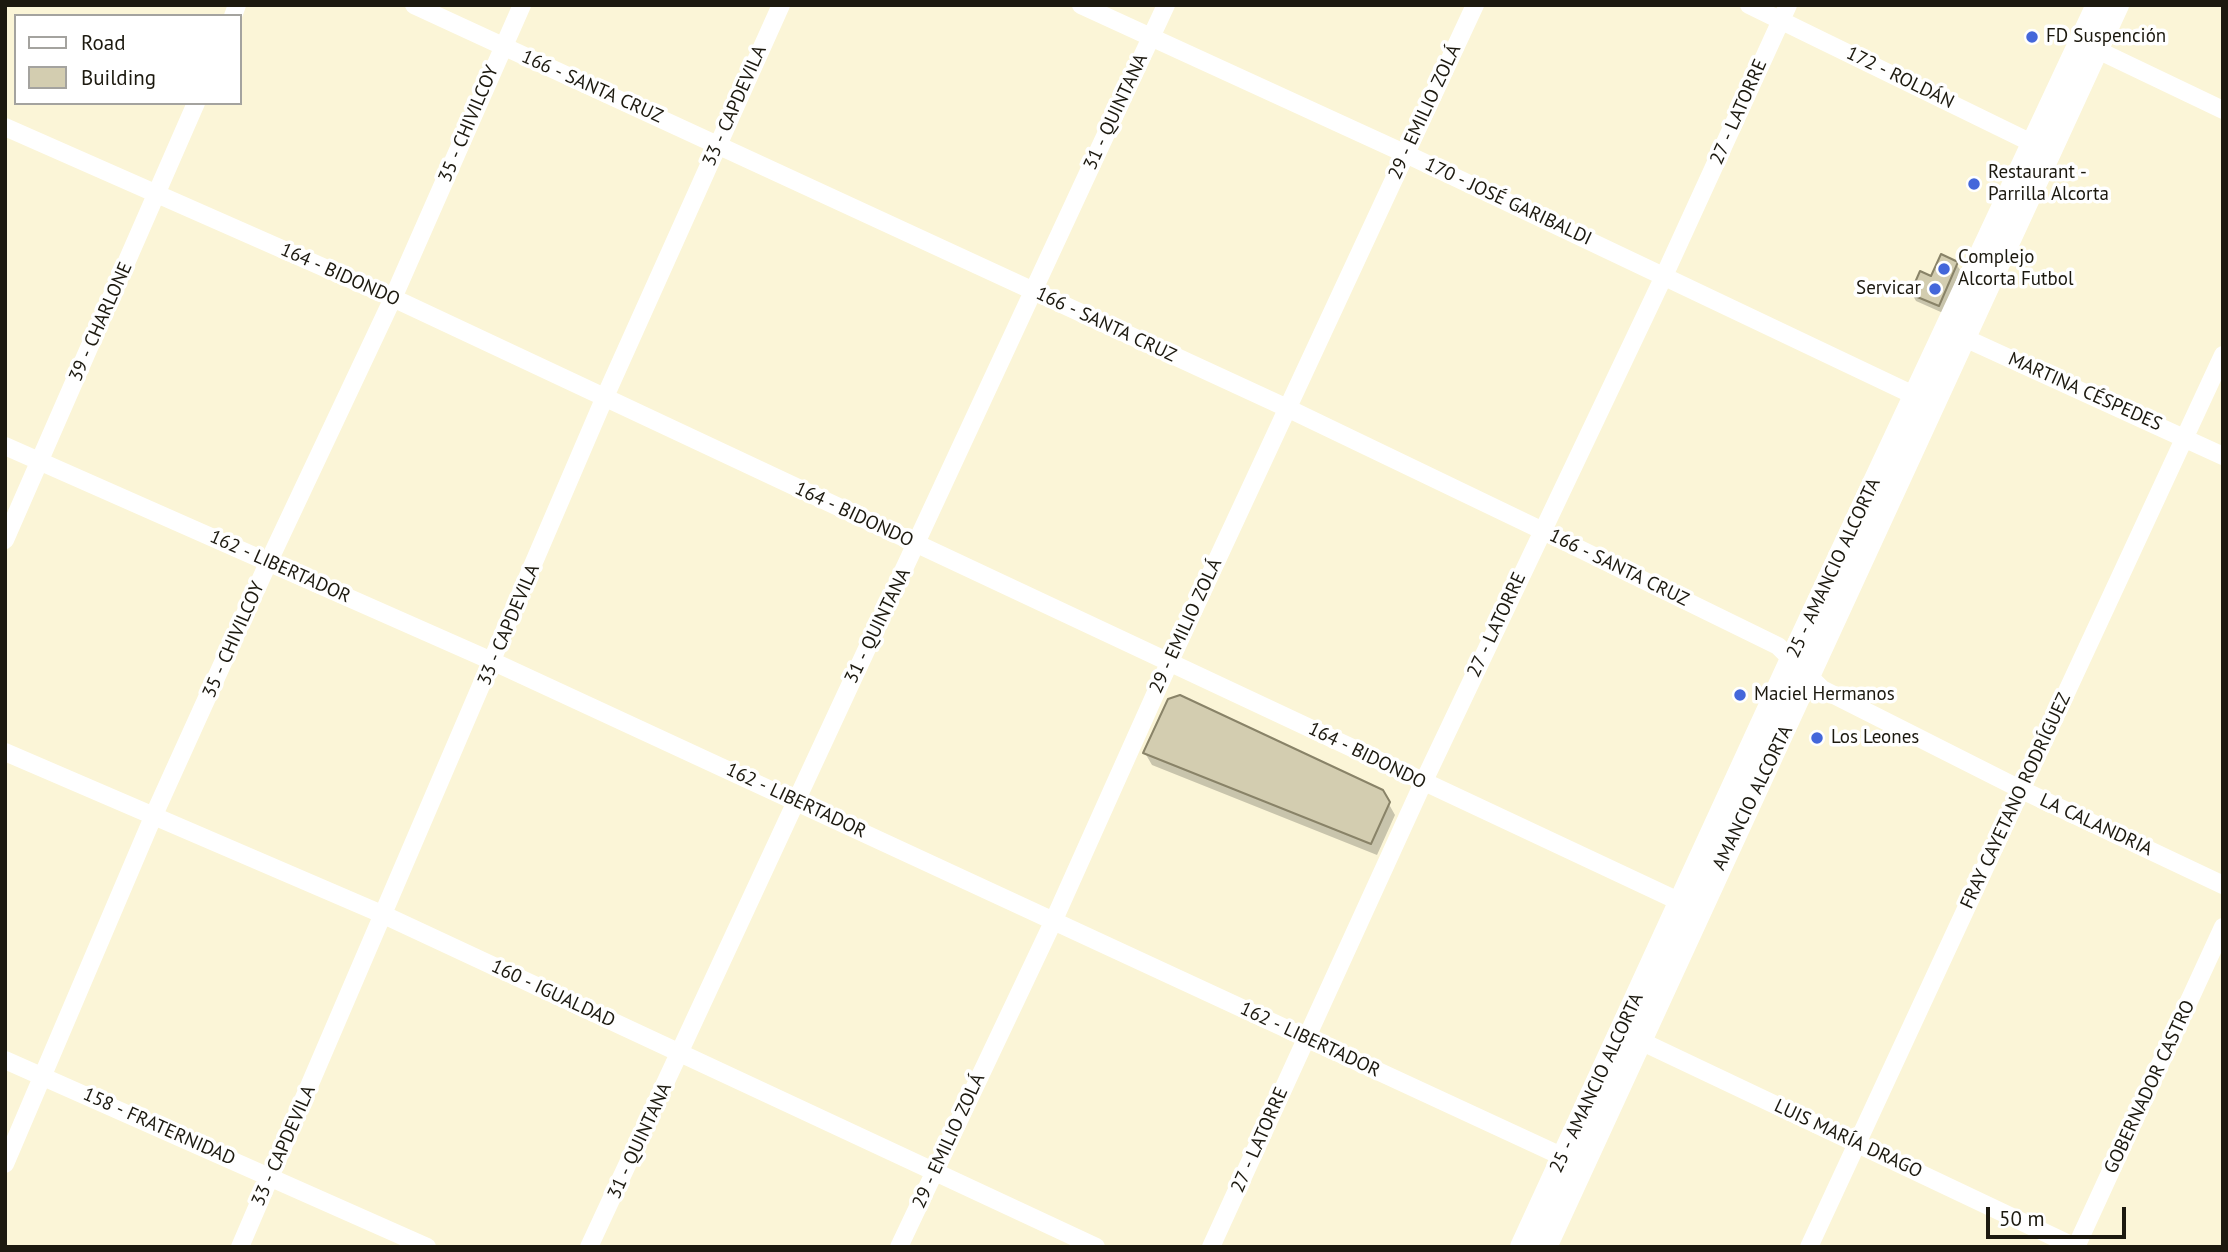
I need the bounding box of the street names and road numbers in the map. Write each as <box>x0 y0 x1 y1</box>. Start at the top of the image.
street label: 29 - EMILIO ZOLÁ <box>1384 41 1466 183</box>
street label: 33 - CAPDEVILA <box>698 42 772 170</box>
street label: 172 - ROLDÁN <box>1842 42 1958 114</box>
street label: 166 - SANTA CRUZ <box>518 46 666 128</box>
street label: 31 - QUINTANA <box>1079 50 1153 174</box>
street label: 27 - LATORRE <box>1706 56 1772 168</box>
street label: 35 - CHIVILCOY <box>434 62 504 186</box>
street label: 170 - JOSÉ GARIBALDI <box>1421 153 1595 251</box>
street label: 164 - BIDONDO <box>277 238 403 312</box>
street label: 39 - CHARLONE <box>64 259 138 385</box>
street label: 166 - SANTA CRUZ <box>1032 282 1180 368</box>
street label: MARTINA CÉSPEDES <box>2005 348 2165 436</box>
street label: 25 - AMANCIO ALCORTA <box>1782 474 1886 662</box>
street label: 164 - BIDONDO <box>791 478 917 552</box>
street label: 166 - SANTA CRUZ <box>1546 524 1692 612</box>
street label: 162 - LIBERTADOR <box>206 526 354 608</box>
street label: 29 - EMILIO ZOLÁ <box>1145 555 1227 697</box>
street label: 33 - CAPDEVILA <box>473 561 545 689</box>
street label: 31 - QUINTANA <box>840 565 916 687</box>
street label: 27 - LATORRE <box>1463 569 1531 681</box>
street label: 35 - CHIVILCOY <box>198 578 270 702</box>
street label: FRAY CAYETANO RODRÍGUEZ <box>1956 689 2076 913</box>
street label: 164 - BIDONDO <box>1304 718 1430 794</box>
street label: AMANCIO ALCORTA <box>1708 722 1798 874</box>
street label: 162 - LIBERTADOR <box>722 759 870 843</box>
street label: LA CALANDRIA <box>2036 789 2156 861</box>
street label: 160 - IGUALDAD <box>487 955 619 1033</box>
street label: 25 - AMANCIO ALCORTA <box>1545 989 1649 1177</box>
street label: GOBERNADOR CASTRO <box>2100 997 2200 1177</box>
street label: 162 - LIBERTADOR <box>1236 998 1384 1082</box>
street label: 29 - EMILIO ZOLÁ <box>908 1070 990 1212</box>
street label: 31 - QUINTANA <box>603 1079 677 1203</box>
street label: 33 - CAPDEVILA <box>247 1082 321 1210</box>
street label: 158 - FRATERNIDAD <box>79 1083 239 1171</box>
street label: 27 - LATORRE <box>1227 1084 1293 1196</box>
street label: LUIS MARÍA DRAGO <box>1770 1095 1926 1183</box>

